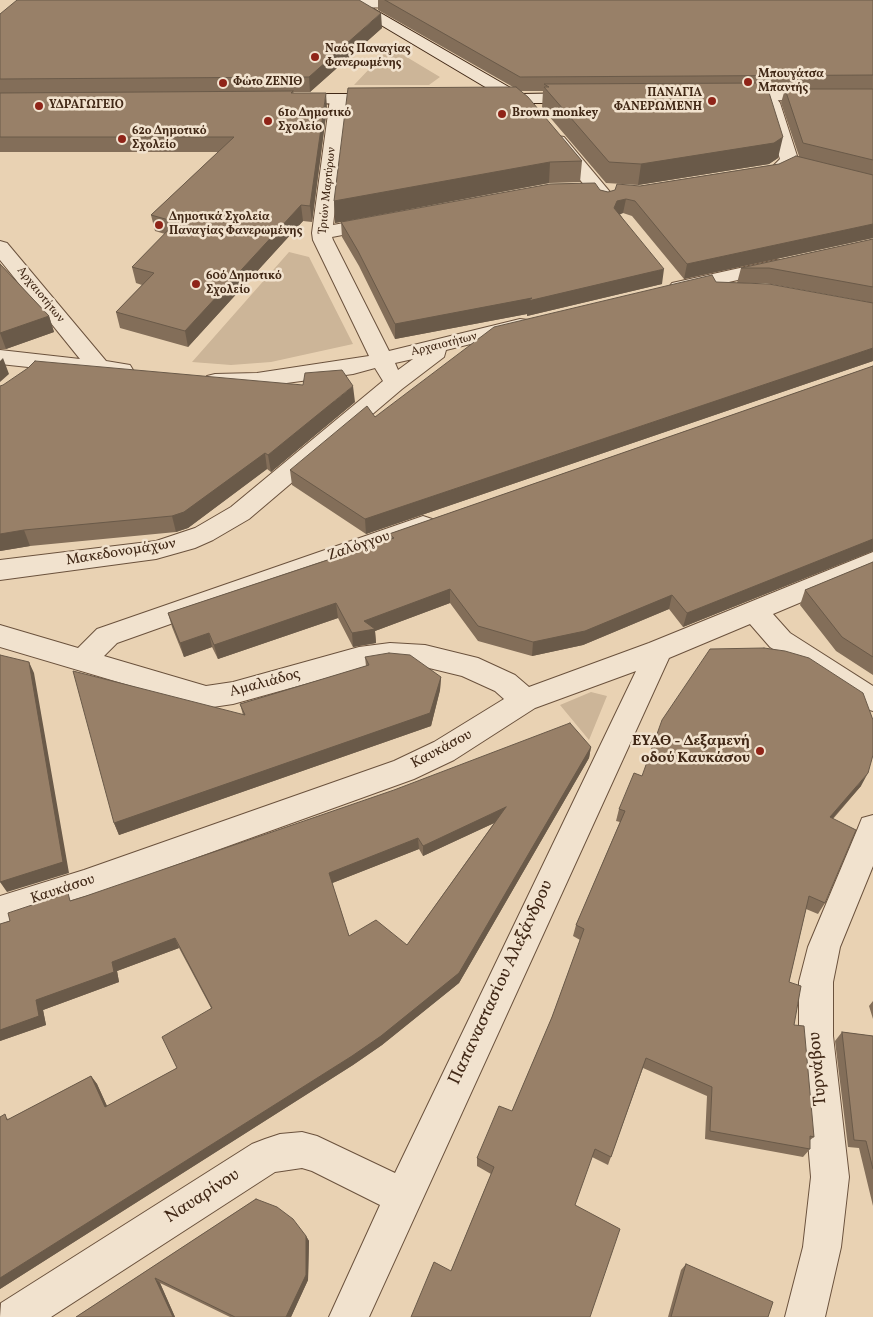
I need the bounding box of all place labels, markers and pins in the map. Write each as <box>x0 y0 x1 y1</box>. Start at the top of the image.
place label: Ναός Παναγίας Φανερωμένης <box>325 43 411 71</box>
marker: Ναός Παναγίας Φανερωμένης <box>309 51 321 63</box>
place label: Μπουγάτσα Μπαντής <box>758 68 824 96</box>
place label: Φώτο ΖΕΝΙΘ <box>233 76 302 90</box>
marker: Μπουγάτσα Μπαντής <box>742 76 754 88</box>
marker: Φώτο ΖΕΝΙΘ <box>217 77 229 89</box>
place label: ΠΑΝΑΓΙΑ ΦΑΝΕΡΩΜΕΝΗ <box>614 87 702 115</box>
marker: ΠΑΝΑΓΙΑ ΦΑΝΕΡΩΜΕΝΗ <box>706 95 718 107</box>
place label: ΥΔΡΑΓΩΓΕΙΟ <box>49 99 124 113</box>
marker: ΥΔΡΑΓΩΓΕΙΟ <box>33 100 45 112</box>
place label: 61ο Δημοτικό Σχολείο <box>278 107 351 135</box>
place label: Brown monkey <box>512 107 598 121</box>
marker: Brown monkey <box>496 108 508 120</box>
marker: 61ο Δημοτικό Σχολείο <box>262 115 274 127</box>
place label: 62ο Δημοτικό Σχολείο <box>132 125 207 153</box>
marker: 62ο Δημοτικό Σχολείο <box>116 133 128 145</box>
place label: Δημοτικά Σχολεία Παναγίας Φανερωμένης <box>169 211 302 239</box>
marker: Δημοτικά Σχολεία Παναγίας Φανερωμένης <box>153 219 165 231</box>
place label: 60ό Δημοτικό Σχολείο <box>206 270 282 298</box>
marker: 60ό Δημοτικό Σχολείο <box>190 278 202 290</box>
place label: ΕΥΑΘ - Δεξαμενή οδού Καυκάσου <box>632 733 750 768</box>
marker: ΕΥΑΘ - Δεξαμενή οδού Καυκάσου <box>754 745 766 757</box>

